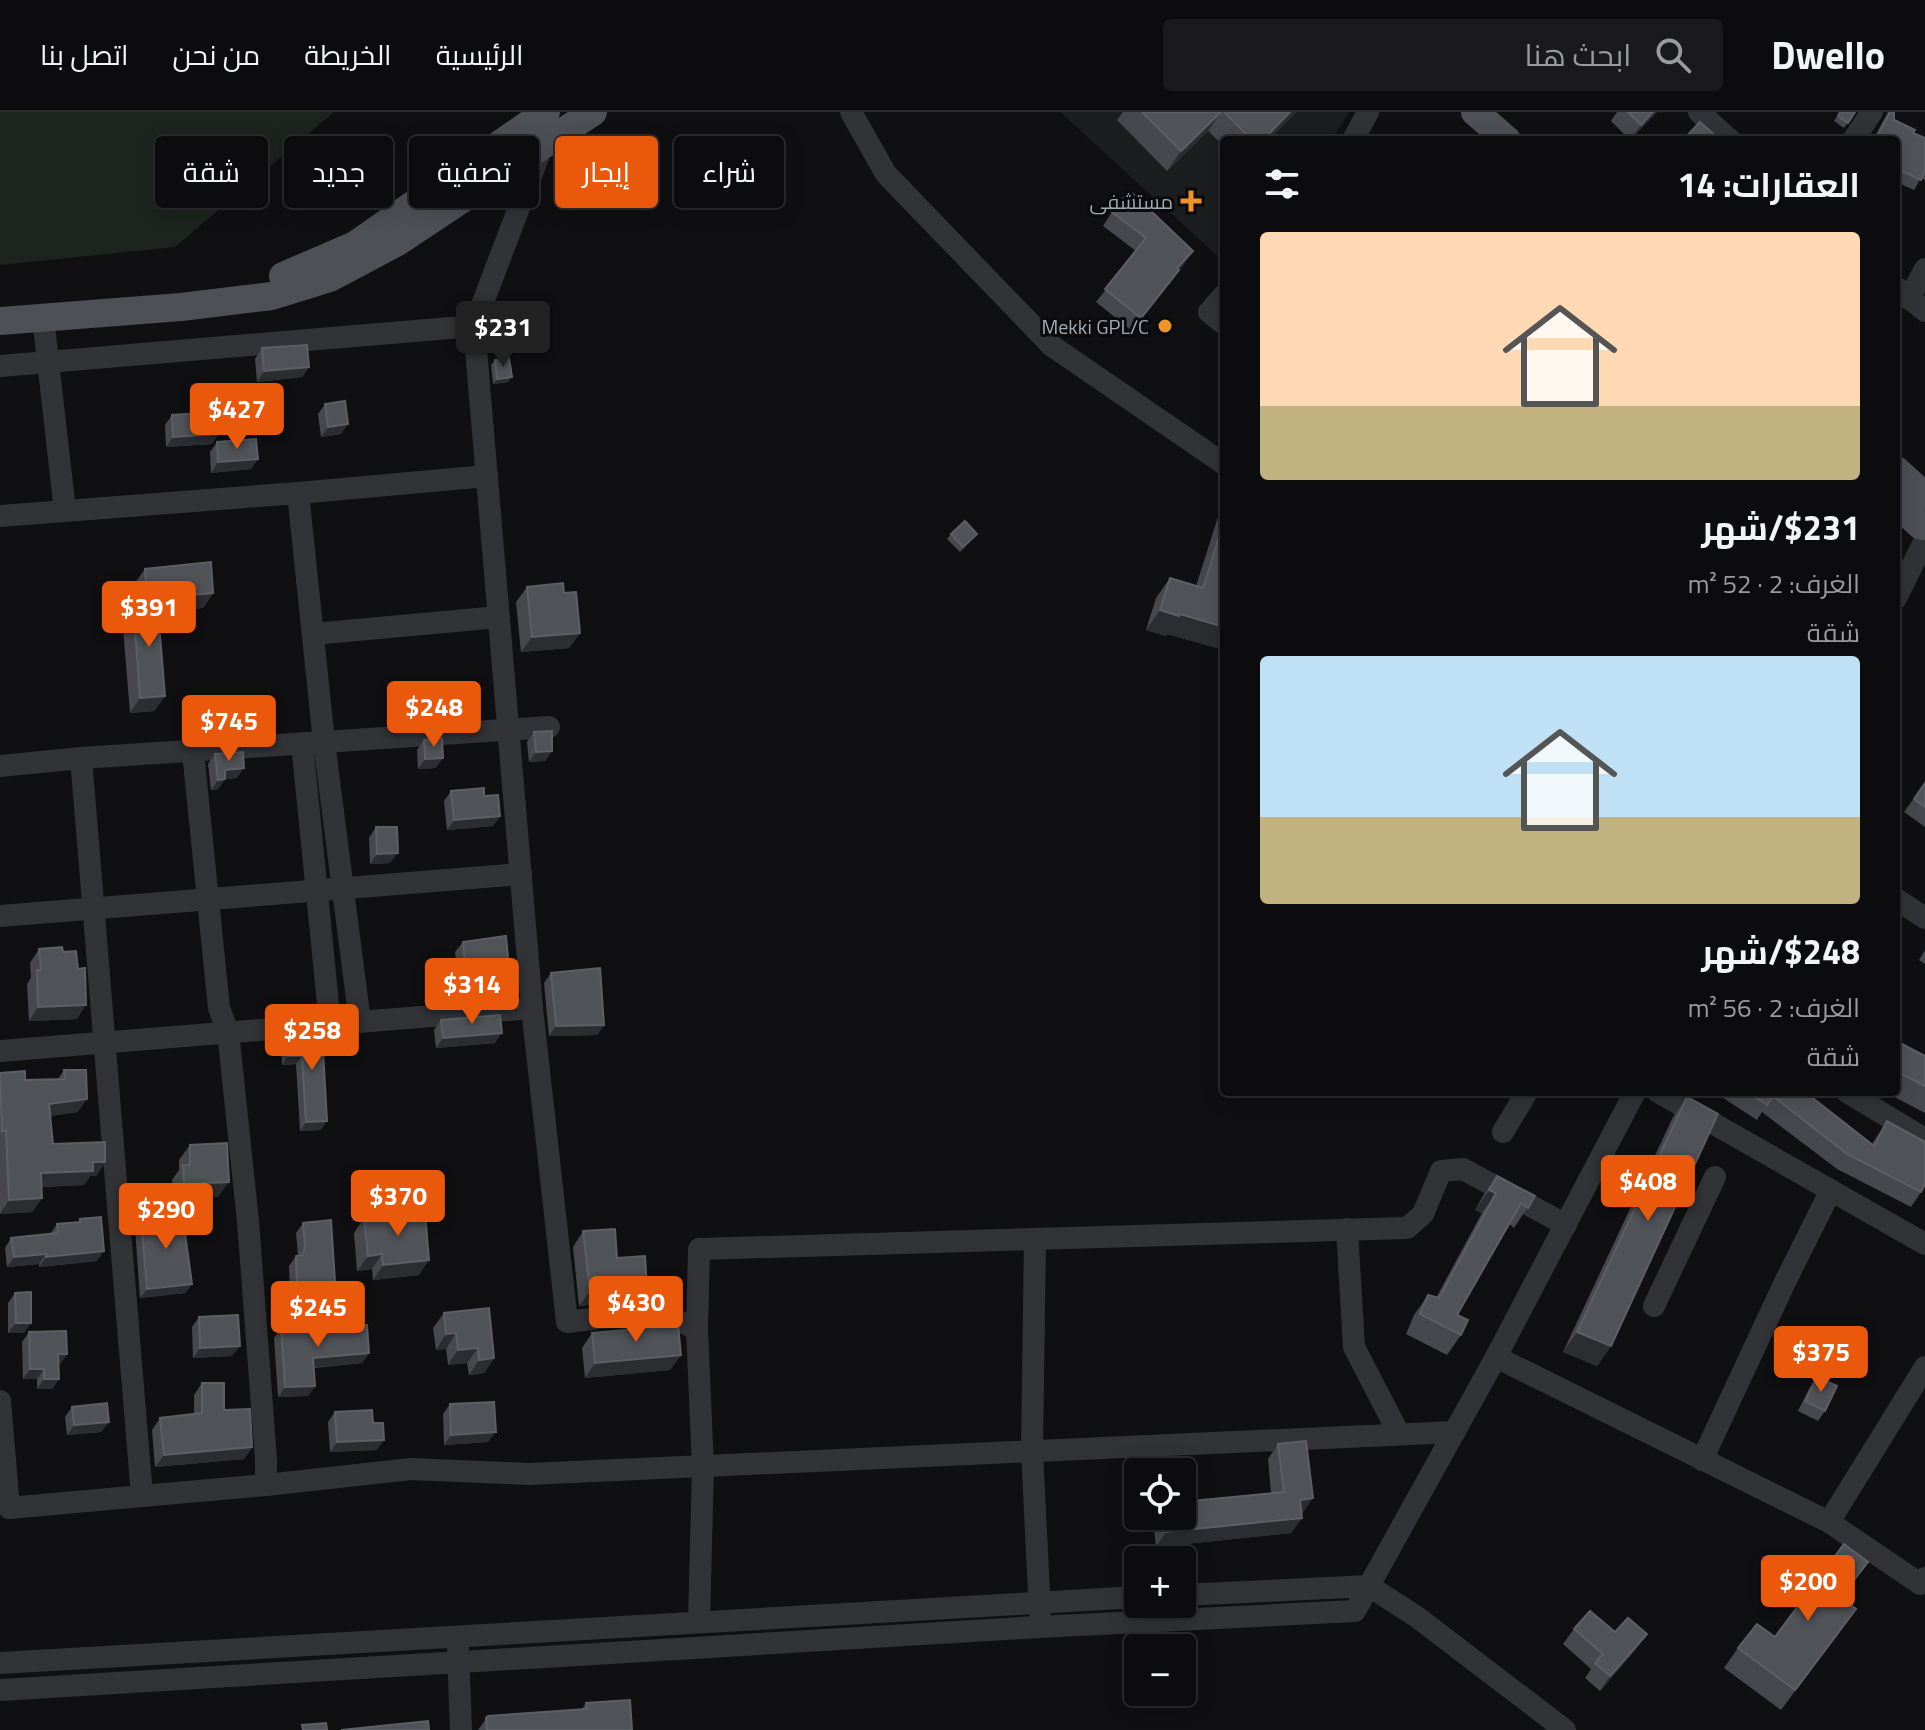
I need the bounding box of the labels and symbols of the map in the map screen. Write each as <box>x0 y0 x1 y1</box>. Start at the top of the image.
place label: مستشفى <box>1089 186 1173 217</box>
marker: مستشفى <box>1180 190 1202 212</box>
pin: $231 <box>456 301 550 369</box>
place label: Mekki GPL/C <box>1041 311 1149 342</box>
marker: Mekki GPL/C <box>1156 317 1174 335</box>
pin: $427 <box>190 383 284 451</box>
pin: $391 <box>102 581 196 649</box>
pin: $248 <box>387 681 481 749</box>
pin: $745 <box>182 695 276 763</box>
pin: $314 <box>425 958 519 1026</box>
pin: $258 <box>265 1004 359 1072</box>
pin: $408 <box>1601 1155 1695 1223</box>
pin: $370 <box>351 1170 445 1238</box>
pin: $290 <box>119 1183 213 1251</box>
pin: $430 <box>589 1276 683 1344</box>
pin: $245 <box>271 1281 365 1349</box>
pin: $375 <box>1774 1326 1868 1394</box>
pin: $200 <box>1761 1555 1855 1623</box>

